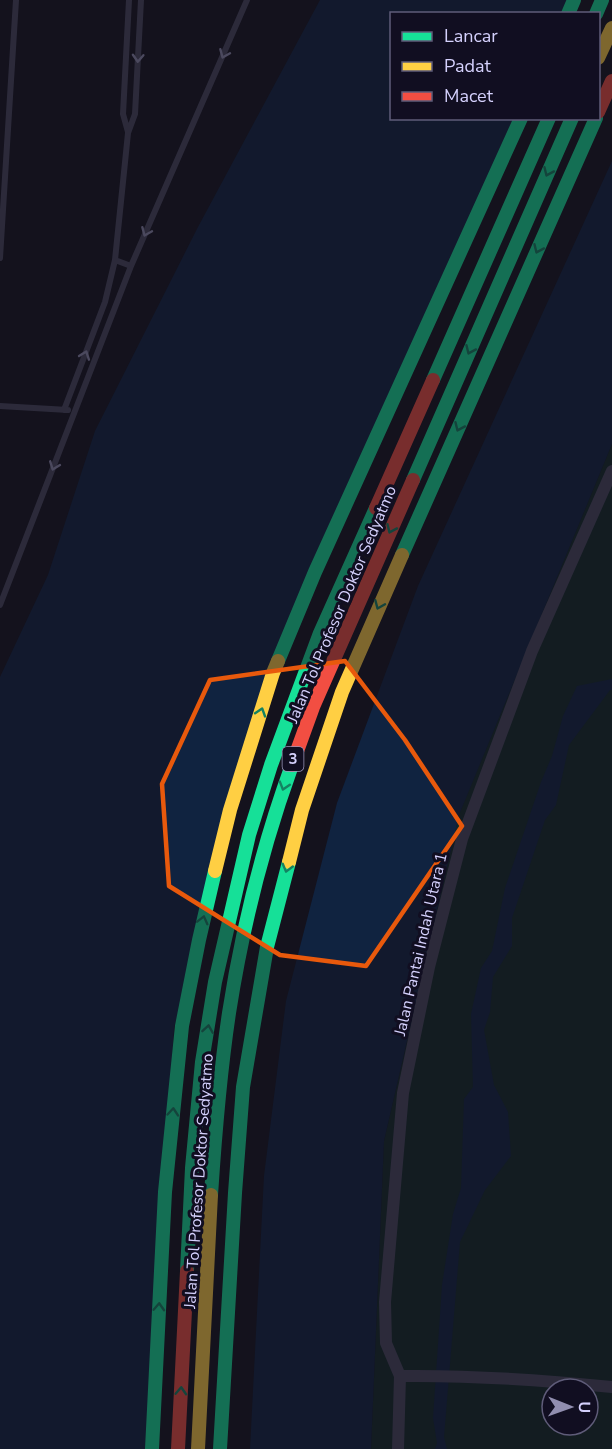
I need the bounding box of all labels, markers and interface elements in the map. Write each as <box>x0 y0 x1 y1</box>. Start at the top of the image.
legend <box>390 12 600 120</box>
text: Lancar <box>444 24 498 48</box>
one-way arrow <box>219 47 231 58</box>
one-way arrow <box>131 54 144 63</box>
text: Padat <box>444 54 492 78</box>
text: Macet <box>444 84 494 108</box>
one-way arrow <box>544 166 556 177</box>
one-way arrow <box>141 226 153 237</box>
one-way arrow <box>533 242 545 253</box>
one-way arrow <box>465 344 477 355</box>
one-way arrow <box>77 351 90 361</box>
one-way arrow <box>454 420 466 431</box>
one-way arrow <box>48 460 61 470</box>
street label: Jalan Tol Profesor Doktor Sedyatmo <box>281 482 402 727</box>
one-way arrow <box>386 523 398 534</box>
one-way arrow <box>374 599 386 610</box>
one-way arrow <box>253 707 266 718</box>
road number: 3 <box>282 747 304 771</box>
one-way arrow <box>279 780 291 791</box>
street label: Jalan Pantai Indah Utara 1 <box>389 851 453 1039</box>
one-way arrow <box>282 863 295 873</box>
one-way arrow <box>196 915 209 925</box>
one-way arrow <box>201 1024 213 1033</box>
street label: Jalan Tol Profesor Doktor Sedyatmo <box>179 1053 219 1310</box>
one-way arrow <box>166 1108 179 1117</box>
one-way arrow <box>153 1302 166 1311</box>
north arrow <box>540 1377 600 1437</box>
one-way arrow <box>174 1386 187 1395</box>
text: U <box>573 1401 595 1413</box>

